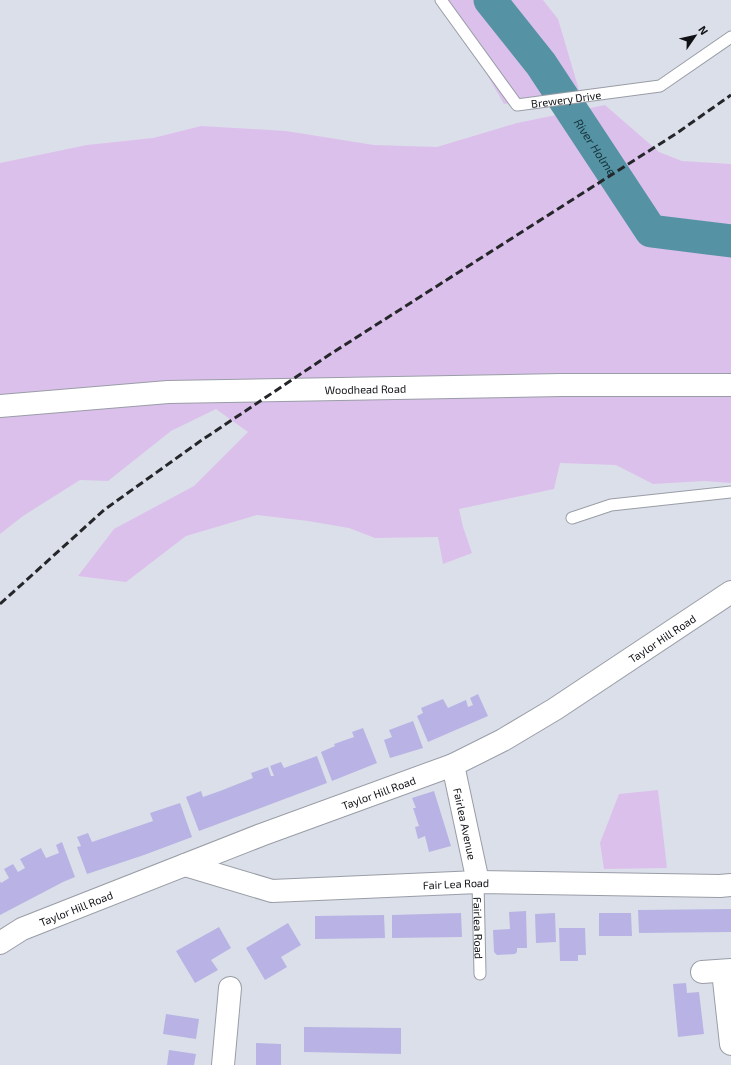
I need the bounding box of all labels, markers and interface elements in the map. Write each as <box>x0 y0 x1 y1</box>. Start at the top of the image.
north arrow <box>675 16 715 56</box>
text: N <box>696 23 711 37</box>
street label: Brewery Drive <box>530 87 602 110</box>
water label: River Holme <box>572 116 620 179</box>
street label: Woodhead Road <box>325 381 406 396</box>
street label: Taylor Hill Road <box>626 611 698 665</box>
street label: Taylor Hill Road <box>340 773 417 812</box>
street label: Fairlea Avenue <box>452 786 480 861</box>
street label: Fair Lea Road <box>423 875 489 891</box>
street label: Taylor Hill Road <box>37 888 114 928</box>
street label: Fairlea Road <box>472 897 486 959</box>

